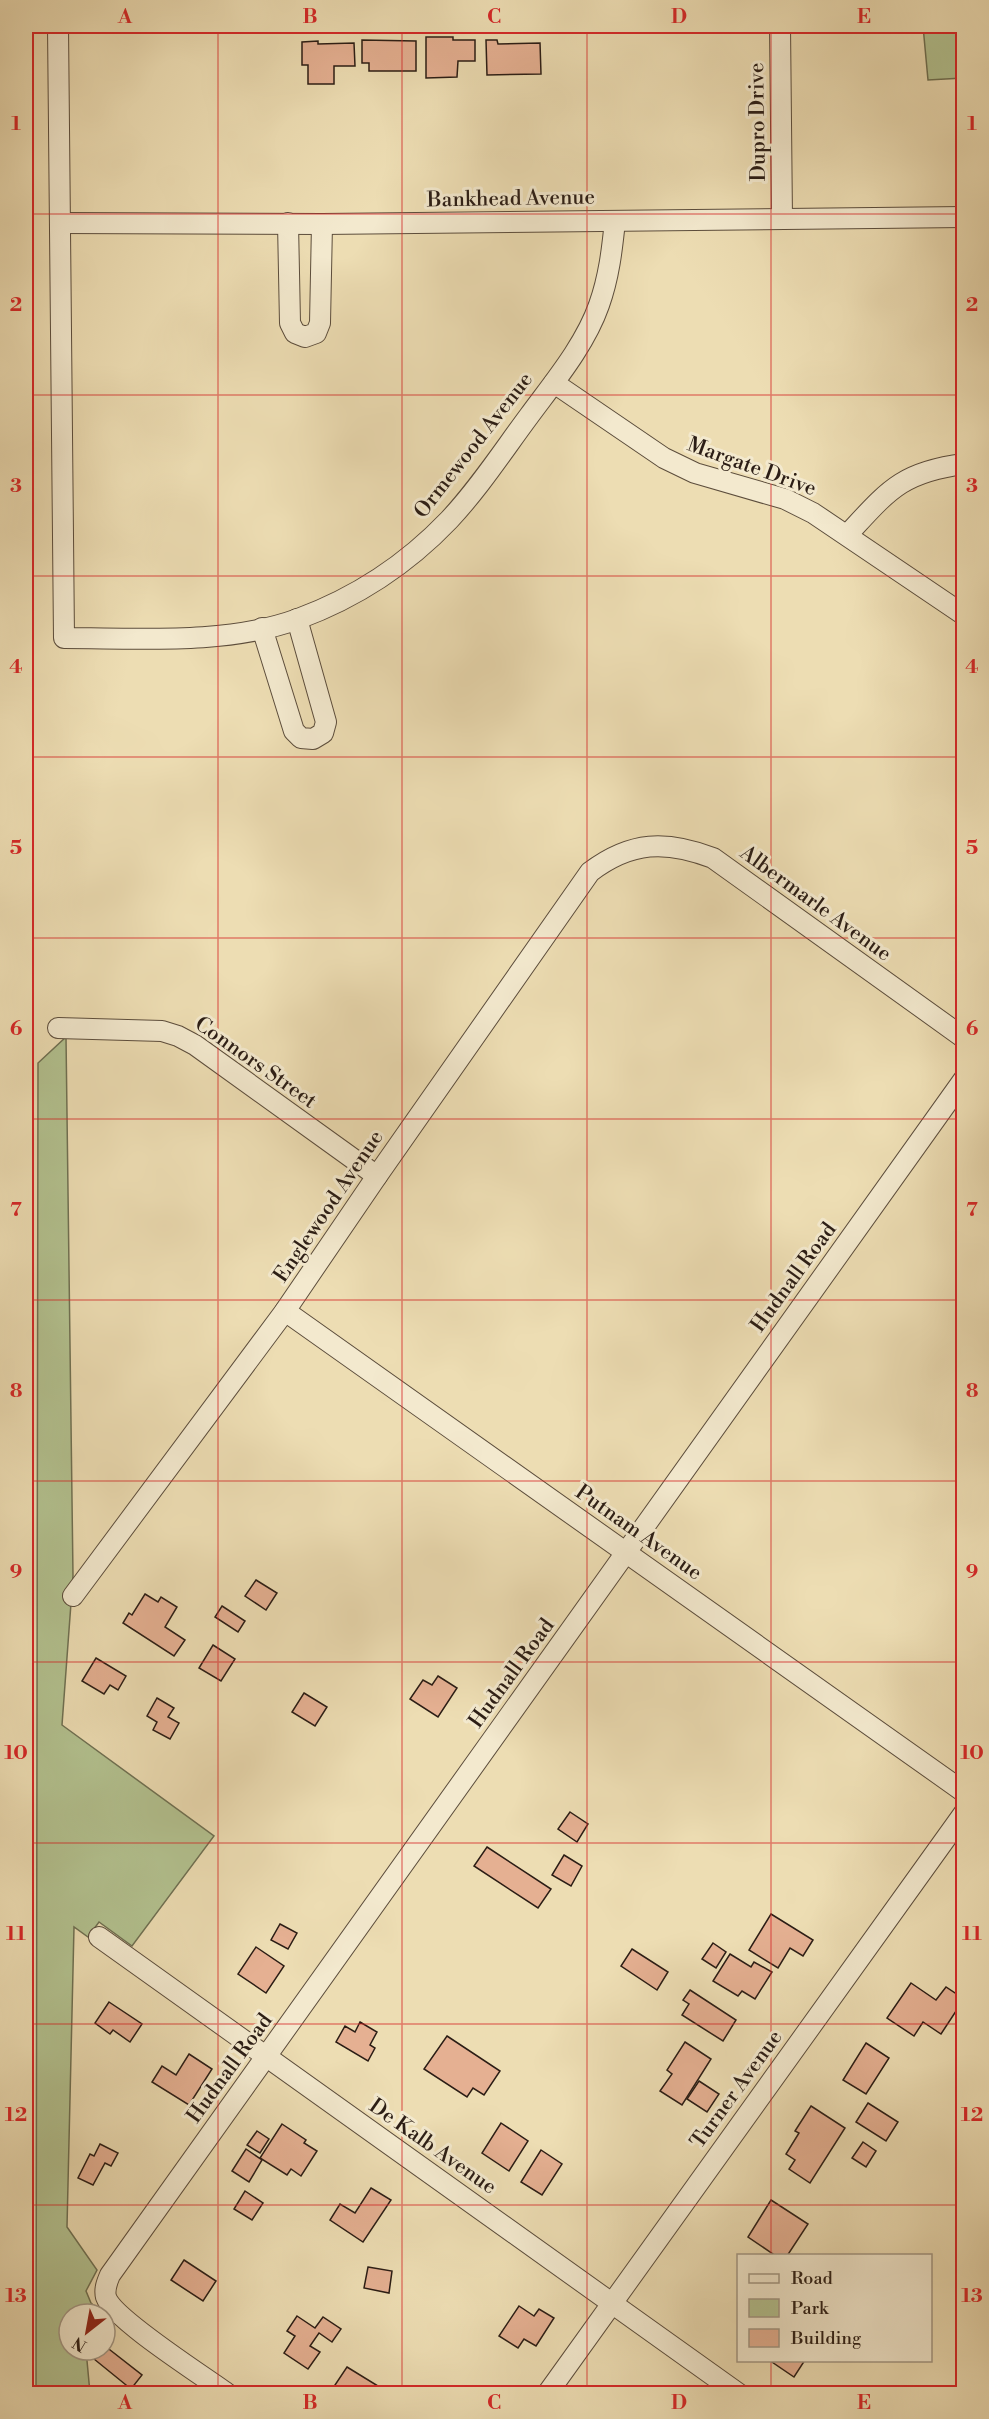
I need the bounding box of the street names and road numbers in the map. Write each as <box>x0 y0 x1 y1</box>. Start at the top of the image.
street label: Dupro Drive <box>744 62 772 182</box>
street label: Bankhead Avenue <box>426 185 595 213</box>
street label: Ormewood Avenue <box>409 367 539 524</box>
street label: Margate Drive <box>684 432 820 502</box>
street label: Albermarle Avenue <box>734 840 896 967</box>
street label: Connors Street <box>190 1011 322 1115</box>
street label: Englewood Avenue <box>268 1125 389 1288</box>
street label: Hudnall Road <box>745 1218 842 1338</box>
street label: Putnam Avenue <box>570 1479 707 1586</box>
street label: Hudnall Road <box>463 1614 560 1734</box>
street label: Hudnall Road <box>181 2009 278 2129</box>
street label: Turner Avenue <box>685 2025 789 2154</box>
street label: De Kalb Avenue <box>364 2093 501 2200</box>

